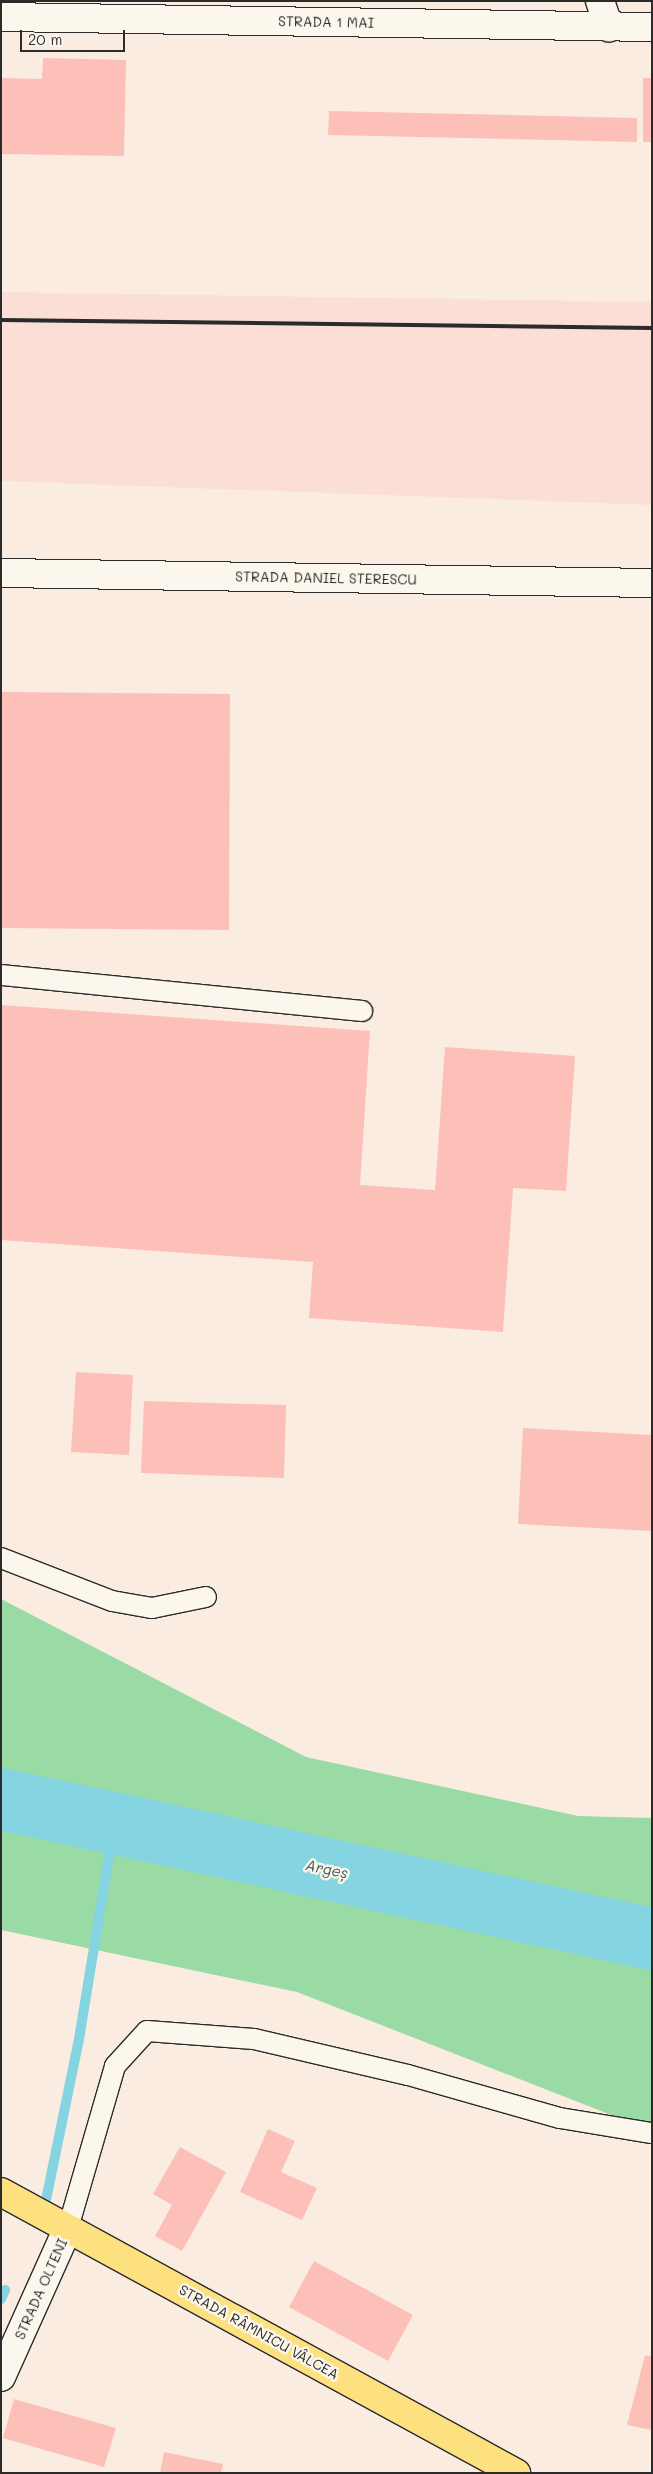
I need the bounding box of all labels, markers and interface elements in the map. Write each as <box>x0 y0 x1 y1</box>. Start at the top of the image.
street label: STRADA 1 MAI <box>278 13 374 31</box>
scale bar <box>22 20 128 52</box>
text: 20 m <box>28 29 62 49</box>
street label: STRADA DANIEL STERESCU <box>235 568 417 588</box>
water label: Argeș <box>304 1856 350 1882</box>
street label: STRADA OLTENI <box>11 2236 71 2342</box>
street label: STRADA RÂMNICU VÂLCEA <box>176 2281 342 2383</box>

